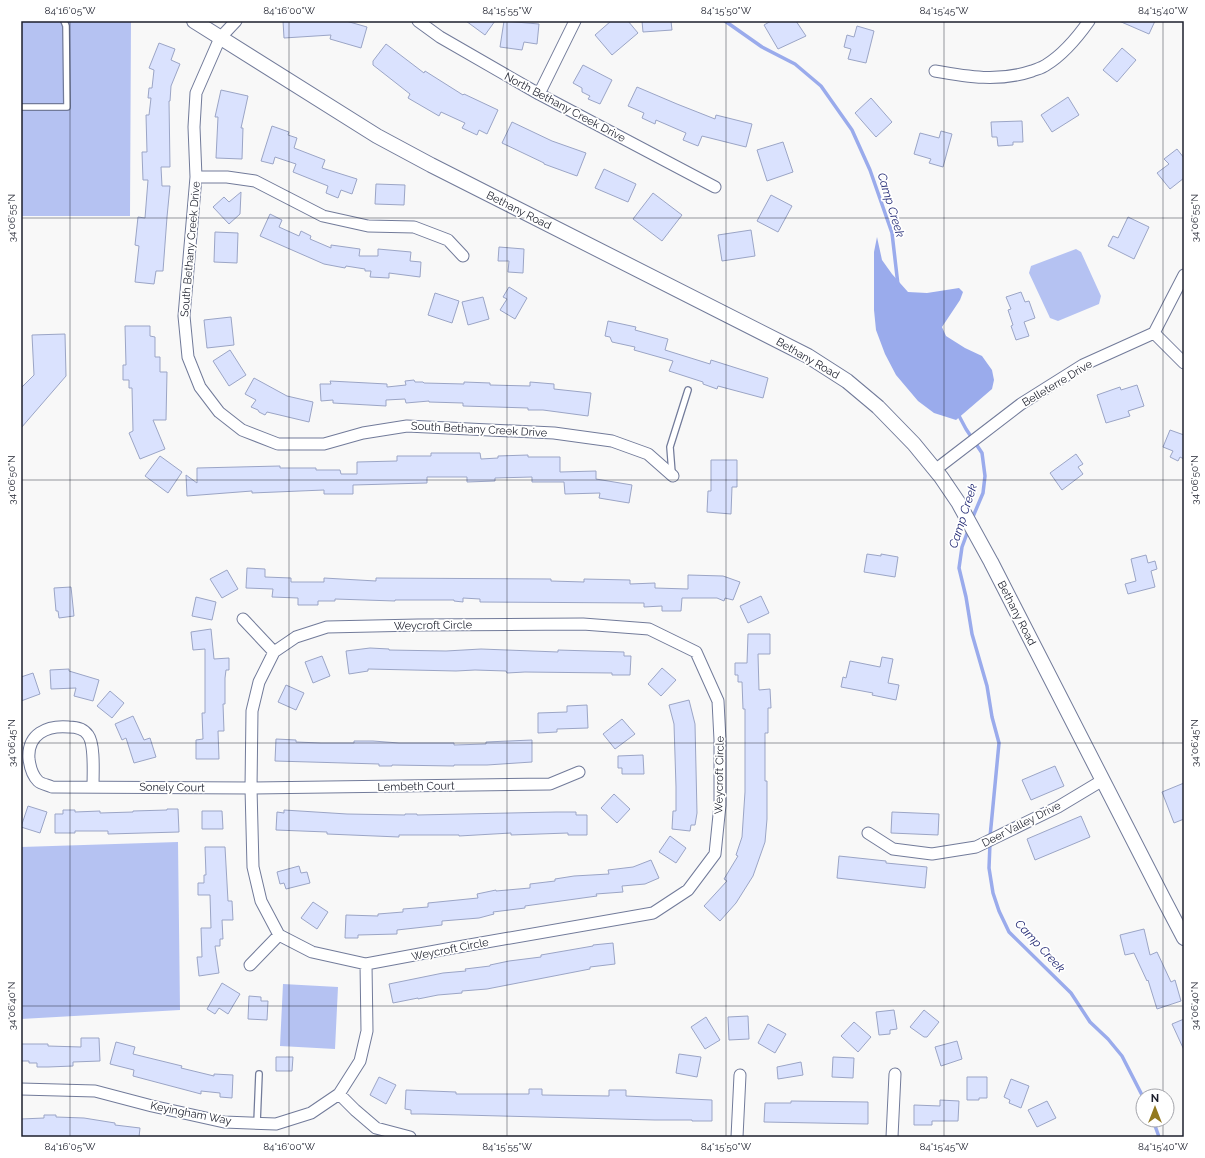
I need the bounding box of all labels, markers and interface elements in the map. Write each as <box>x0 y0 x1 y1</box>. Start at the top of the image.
text: 84°16'05"W <box>44 5 96 16</box>
text: 84°16'00"W <box>263 5 315 16</box>
text: 84°15'55"W <box>482 5 532 16</box>
text: 84°15'50"W <box>701 5 752 16</box>
text: 84°15'45"W <box>919 5 969 16</box>
text: 84°15'40"W <box>1138 5 1188 16</box>
street label: North Bethany Creek Drive <box>502 70 628 145</box>
water label: Camp Creek <box>875 171 908 240</box>
street label: South Bethany Creek Drive <box>178 180 203 317</box>
street label: Bethany Road <box>484 189 553 232</box>
text: 34°06'55"N <box>6 194 17 242</box>
text: 34°06'55"N <box>1189 194 1200 242</box>
street label: Bethany Road <box>774 335 842 382</box>
street label: Belleterre Drive <box>1020 357 1095 409</box>
street label: South Bethany Creek Drive <box>411 419 548 440</box>
text: 34°06'50"N <box>6 455 17 505</box>
text: 34°06'50"N <box>1189 455 1200 505</box>
water label: Camp Creek <box>946 482 980 550</box>
street label: Bethany Road <box>995 579 1039 648</box>
street label: Weycroft Circle <box>394 618 473 633</box>
text: 34°06'45"N <box>6 719 17 767</box>
text: 34°06'45"N <box>1189 719 1200 767</box>
street label: Weycroft Circle <box>712 735 727 814</box>
street label: Lembeth Court <box>377 779 455 794</box>
street label: Sonely Court <box>139 780 205 795</box>
street label: Deer Valley Drive <box>980 799 1063 850</box>
water label: Camp Creek <box>1012 917 1068 976</box>
street label: Weycroft Circle <box>410 936 490 963</box>
text: 34°06'40"N <box>6 982 17 1030</box>
text: 34°06'40"N <box>1189 982 1200 1030</box>
north arrow <box>1135 1088 1175 1128</box>
text: N <box>1151 1092 1159 1105</box>
street label: Keyingham Way <box>149 1099 233 1128</box>
text: 84°16'05"W <box>44 1141 96 1152</box>
text: 84°16'00"W <box>263 1141 315 1152</box>
text: 84°15'55"W <box>482 1141 532 1152</box>
text: 84°15'50"W <box>701 1141 752 1152</box>
text: 84°15'45"W <box>919 1141 969 1152</box>
text: 84°15'40"W <box>1138 1141 1188 1152</box>

